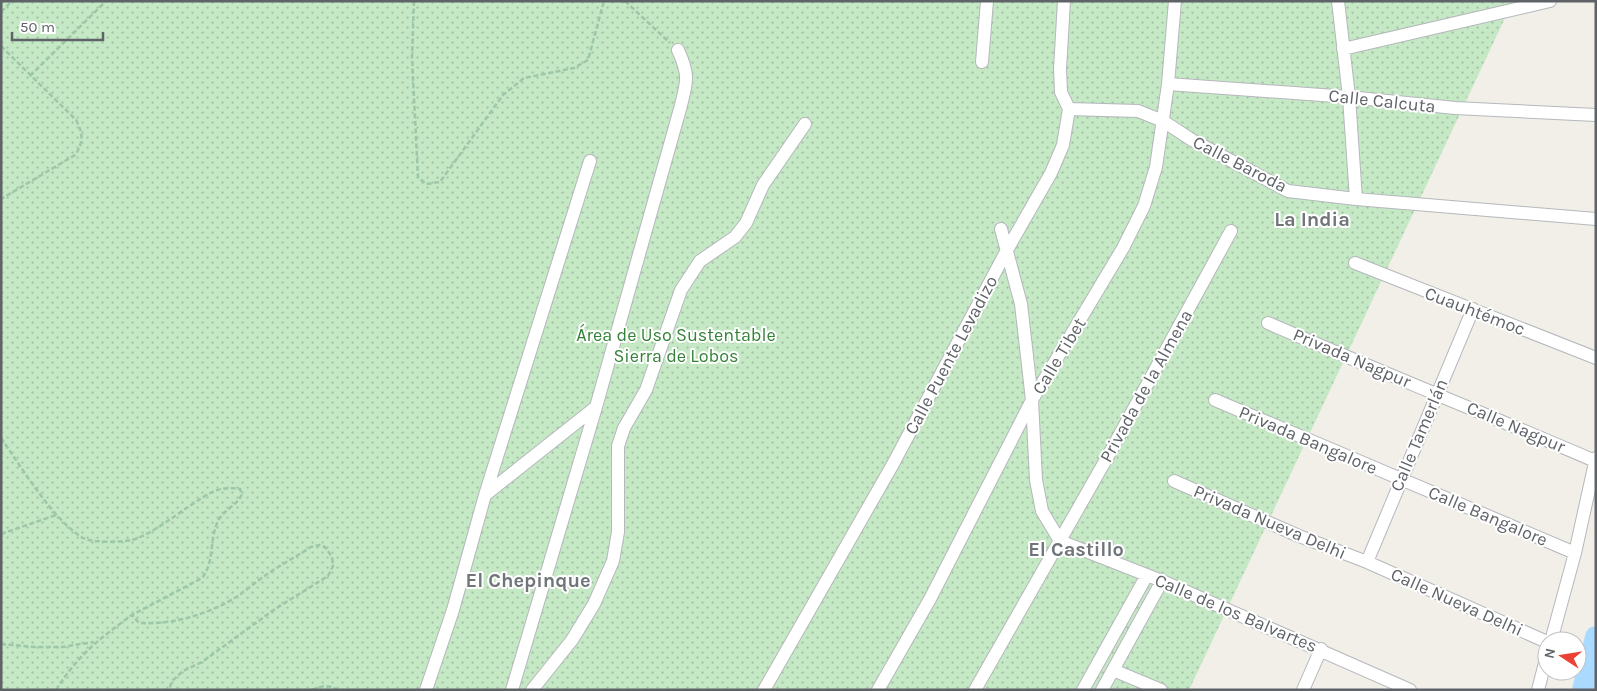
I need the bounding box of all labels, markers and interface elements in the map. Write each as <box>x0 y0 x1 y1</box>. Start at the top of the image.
scale bar <box>12 10 104 42</box>
text: 50 m <box>20 18 55 36</box>
street label: Calle Calcuta <box>1327 84 1437 118</box>
street label: Calle Baroda <box>1189 131 1291 197</box>
district label: La India <box>1274 208 1350 231</box>
street label: Calle Puente Levadizo <box>900 272 1002 438</box>
street label: Cuauhtémoc <box>1422 282 1528 340</box>
street label: Privada de la Almena <box>1095 306 1197 466</box>
street label: Calle Tibet <box>1028 313 1091 398</box>
park label: Área de Uso Sustentable Sierra de Lobos <box>576 323 776 367</box>
street label: Privada Nagpur <box>1290 323 1415 393</box>
street label: Calle Tamerlán <box>1385 375 1453 495</box>
street label: Calle Nagpur <box>1463 396 1569 458</box>
street label: Privada Bangalore <box>1235 401 1381 479</box>
street label: Privada Nueva Delhi <box>1190 480 1350 564</box>
street label: Calle Bangalore <box>1425 481 1551 551</box>
district label: El Castillo <box>1028 538 1124 561</box>
street label: Calle Nueva Delhi <box>1387 563 1527 641</box>
district label: El Chepinque <box>465 569 591 592</box>
street label: Calle de los Balvartes <box>1151 569 1321 657</box>
north arrow <box>1537 631 1587 681</box>
text: N <box>1540 647 1559 660</box>

